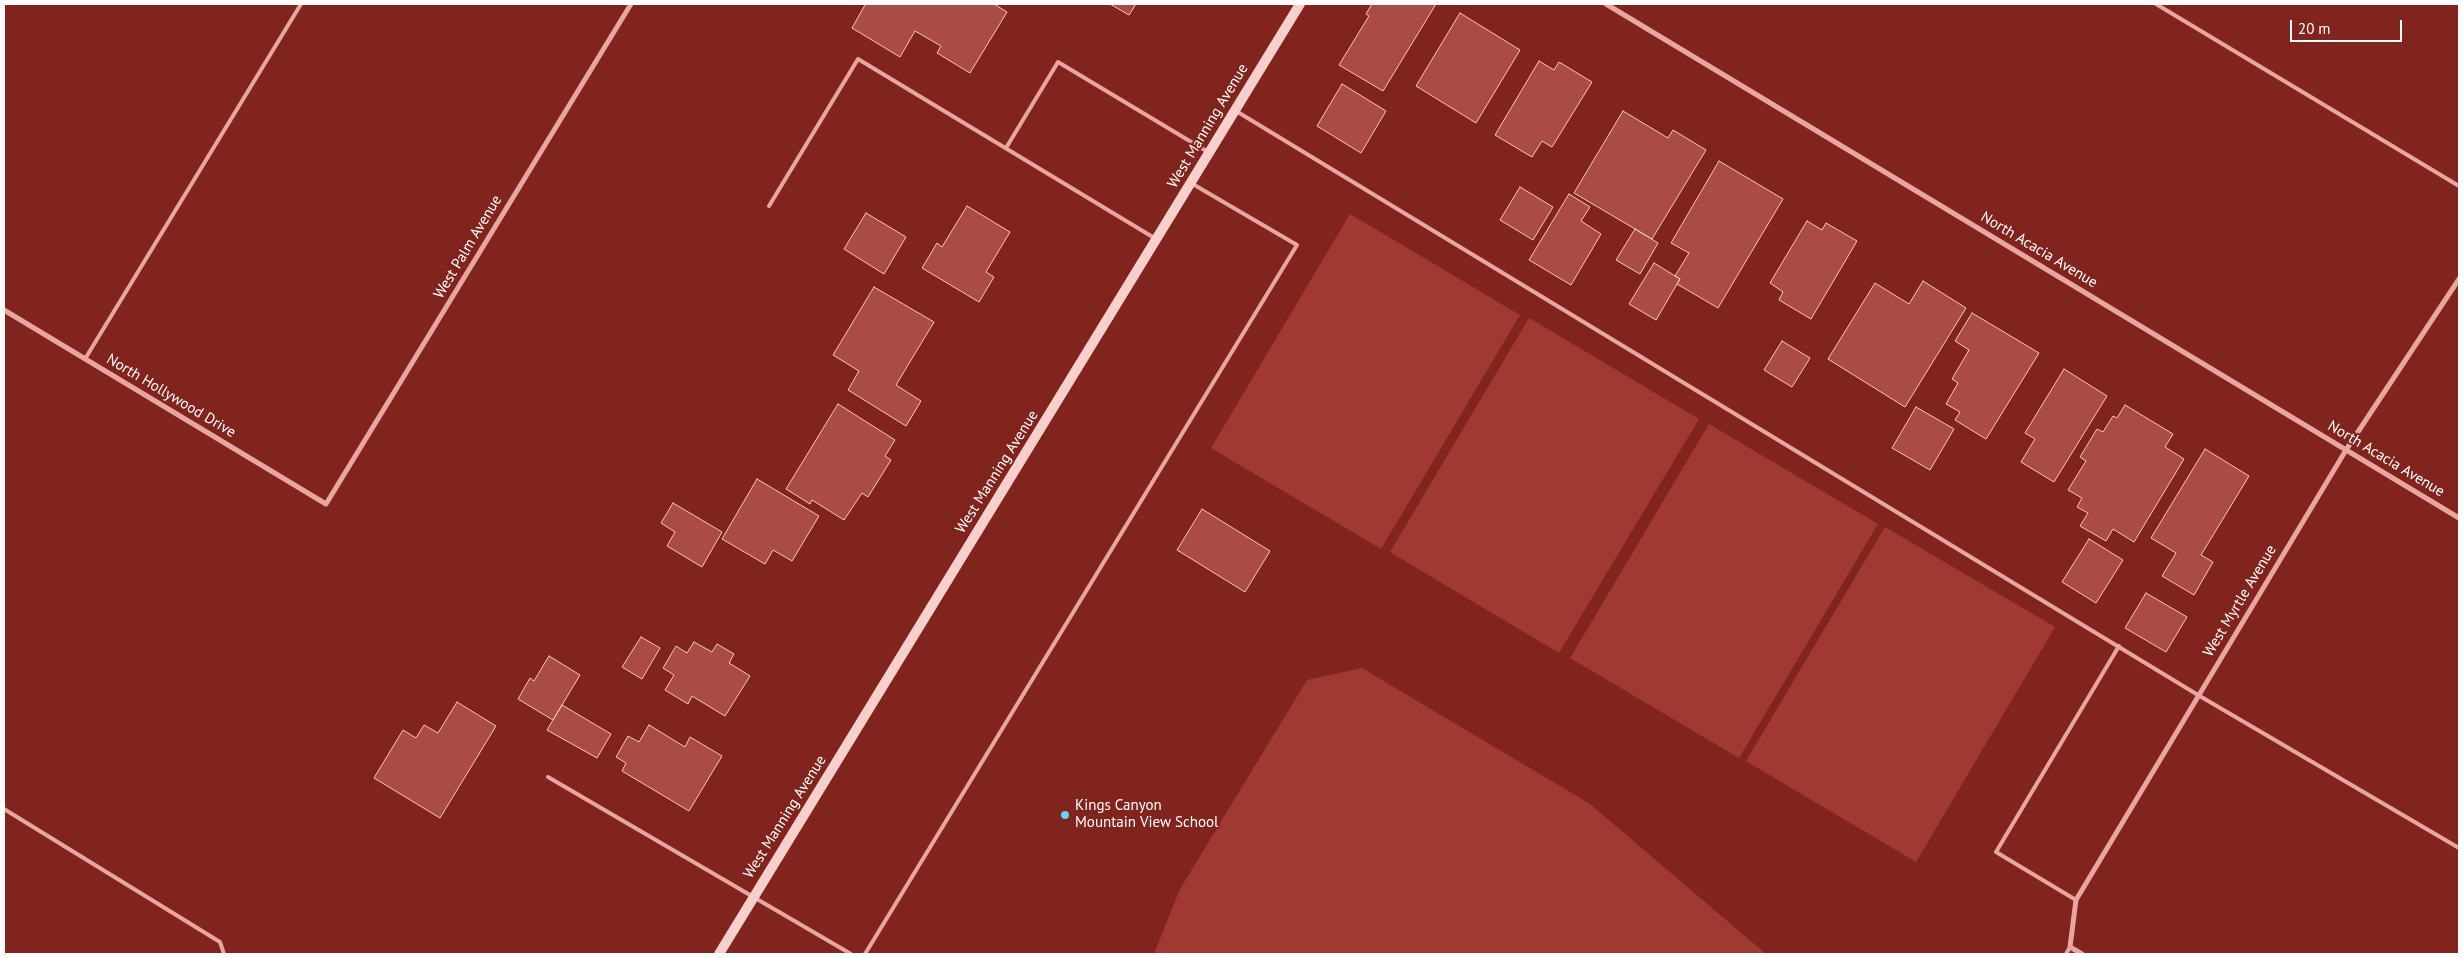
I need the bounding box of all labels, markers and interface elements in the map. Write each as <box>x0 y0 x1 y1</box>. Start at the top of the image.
scale bar <box>2293 10 2406 42</box>
text: 20 m <box>2298 19 2331 38</box>
street label: West Manning Avenue <box>1164 61 1252 191</box>
street label: West Palm Avenue <box>430 192 506 302</box>
street label: North Acacia Avenue <box>1977 208 2101 292</box>
street label: North Hollywood Drive <box>103 350 239 442</box>
street label: West Manning Avenue <box>952 407 1042 537</box>
street label: North Acacia Avenue <box>2324 417 2448 501</box>
street label: West Myrtle Avenue <box>2200 542 2280 660</box>
street label: West Manning Avenue <box>740 752 830 882</box>
place label: Kings Canyon Mountain View School <box>1075 797 1218 832</box>
marker: Kings Canyon Mountain View School <box>1059 809 1071 821</box>

